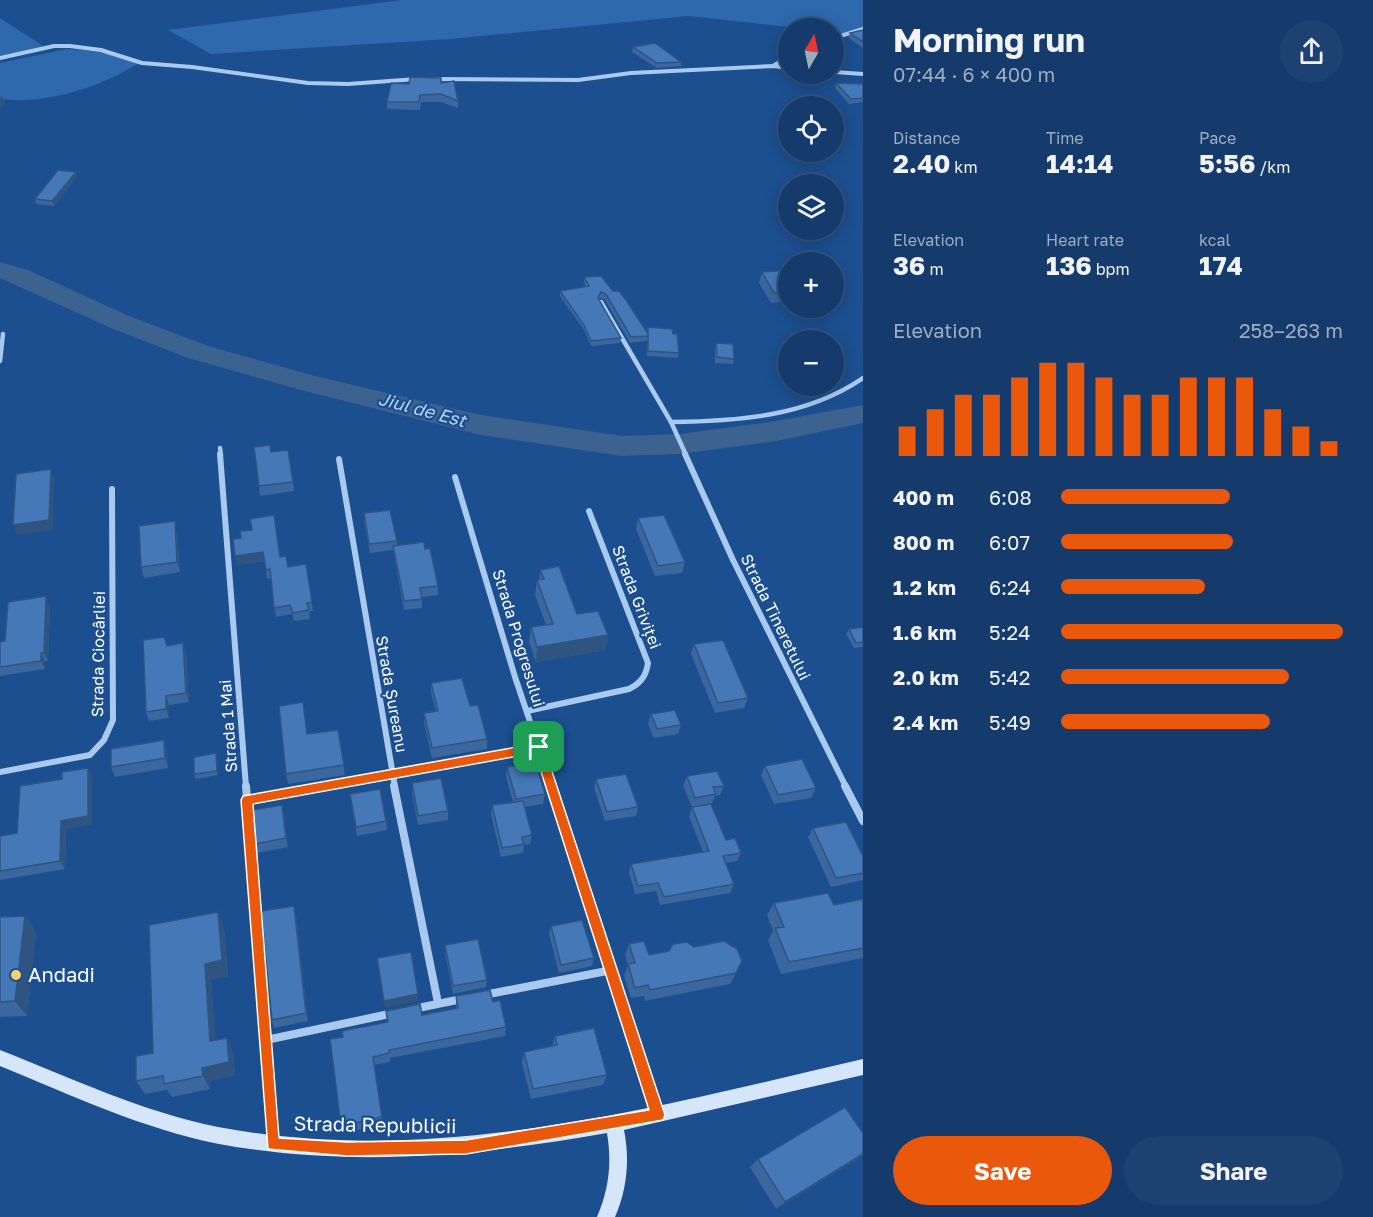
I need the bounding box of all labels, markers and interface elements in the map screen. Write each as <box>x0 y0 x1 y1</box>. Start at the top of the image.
north arrow <box>778 18 844 84</box>
map controls <box>778 18 844 396</box>
text: Morning run <box>893 20 1085 59</box>
button: share <box>1280 20 1343 83</box>
text: 07:44 · 6 × 400 m <box>893 62 1055 86</box>
button: locate <box>778 96 844 162</box>
text: Distance <box>893 128 960 148</box>
text: Time <box>1046 128 1084 148</box>
text: Pace <box>1199 128 1236 148</box>
text: 2.40 <box>893 148 950 179</box>
text: 14:14 <box>1046 148 1114 179</box>
text: 5:56 <box>1199 148 1256 179</box>
text: km <box>950 157 978 177</box>
text: /km <box>1256 157 1290 177</box>
button: layers <box>778 174 844 240</box>
text: Elevation <box>893 230 964 250</box>
text: Heart rate <box>1046 230 1124 250</box>
text: kcal <box>1199 230 1231 250</box>
text: 36 <box>893 250 925 281</box>
text: 136 <box>1046 250 1092 281</box>
text: 174 <box>1199 250 1243 281</box>
button: + <box>778 252 844 318</box>
text: m <box>925 259 944 279</box>
text: bpm <box>1092 259 1130 279</box>
text: Elevation <box>893 318 982 342</box>
text: 258–263 m <box>1239 318 1343 342</box>
button: − <box>778 330 844 396</box>
water label: Jiul de Est <box>376 387 470 432</box>
text: 400 m <box>893 485 954 509</box>
text: 6:08 <box>989 485 1032 509</box>
text: 800 m <box>893 530 954 554</box>
text: 6:07 <box>989 530 1030 554</box>
street label: Strada Griviței <box>608 542 666 652</box>
street label: Strada Tineretului <box>737 551 815 683</box>
street label: Strada Progresului <box>489 567 549 709</box>
text: 1.2 km <box>893 575 956 599</box>
text: 6:24 <box>989 575 1031 599</box>
street label: Strada Ciocârliei <box>87 591 109 717</box>
text: 1.6 km <box>893 620 957 644</box>
text: 5:24 <box>989 620 1030 644</box>
street label: Strada Șureanu <box>372 634 412 754</box>
text: 2.0 km <box>893 665 959 689</box>
text: 5:42 <box>989 665 1030 689</box>
street label: Strada 1 Mai <box>215 679 241 773</box>
text: 2.4 km <box>893 710 958 734</box>
text: 5:49 <box>989 710 1031 734</box>
pin <box>513 721 564 772</box>
icon: arrive <box>522 730 555 763</box>
place label: Andadi <box>28 962 95 986</box>
marker: Andadi <box>9 968 23 982</box>
street label: Strada Republicii <box>293 1111 457 1137</box>
button: Save <box>893 1136 1112 1205</box>
button: Share <box>1124 1136 1343 1205</box>

